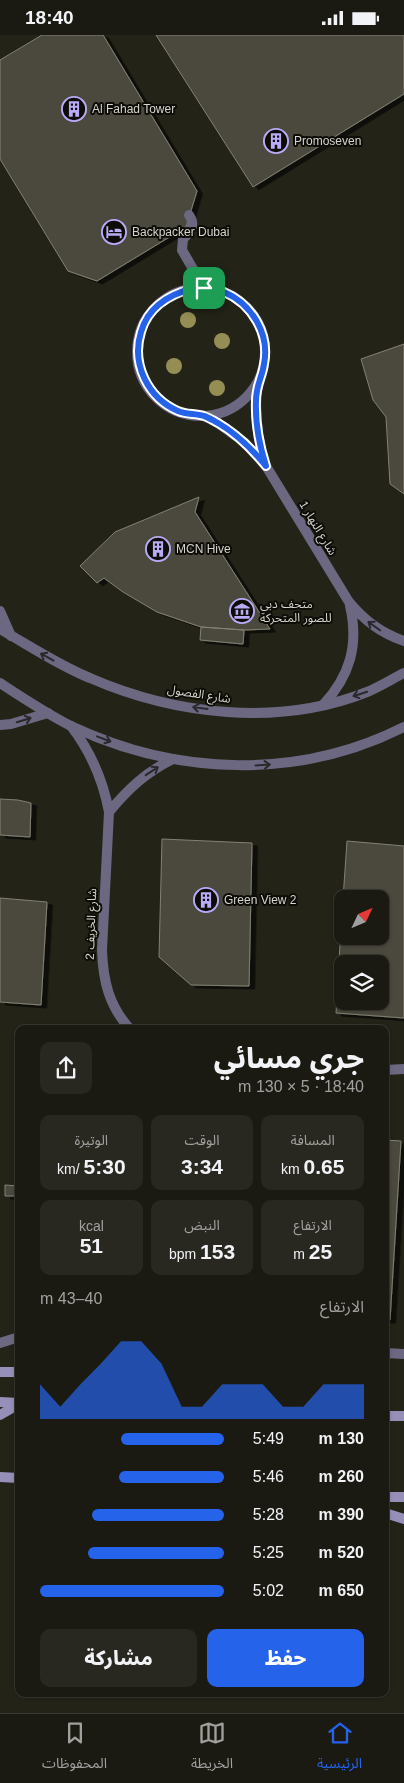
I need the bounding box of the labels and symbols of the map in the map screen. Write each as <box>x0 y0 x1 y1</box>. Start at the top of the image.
building icon: Al Fahad Tower <box>61 96 87 122</box>
place label: Al Fahad Tower <box>92 102 175 116</box>
building icon: Promoseven <box>263 128 289 154</box>
place label: Promoseven <box>294 134 361 148</box>
hotel icon: Backpacker Dubai <box>101 219 127 245</box>
place label: Backpacker Dubai <box>132 225 229 239</box>
pin <box>183 267 225 309</box>
street label: شارع النهار 1 <box>295 498 340 559</box>
building icon: MCN Hive <box>145 536 171 562</box>
place label: MCN Hive <box>176 542 231 556</box>
place label: متحف دبي للصور المتحركة <box>260 597 332 625</box>
museum icon: متحف دبي للصور المتحركة <box>229 598 255 624</box>
one-way arrow <box>367 621 381 631</box>
one-way arrow <box>39 652 54 662</box>
street label: شارع الفصول <box>166 682 232 708</box>
one-way arrow <box>352 689 368 699</box>
one-way arrow <box>192 703 208 713</box>
one-way arrow <box>16 715 32 725</box>
one-way arrow <box>96 735 112 744</box>
one-way arrow <box>255 761 271 770</box>
one-way arrow <box>144 766 158 776</box>
building icon: Green View 2 <box>193 887 219 913</box>
street label: شارع الخريف 2 <box>83 888 101 960</box>
north arrow <box>334 890 389 945</box>
place label: Green View 2 <box>224 893 297 907</box>

